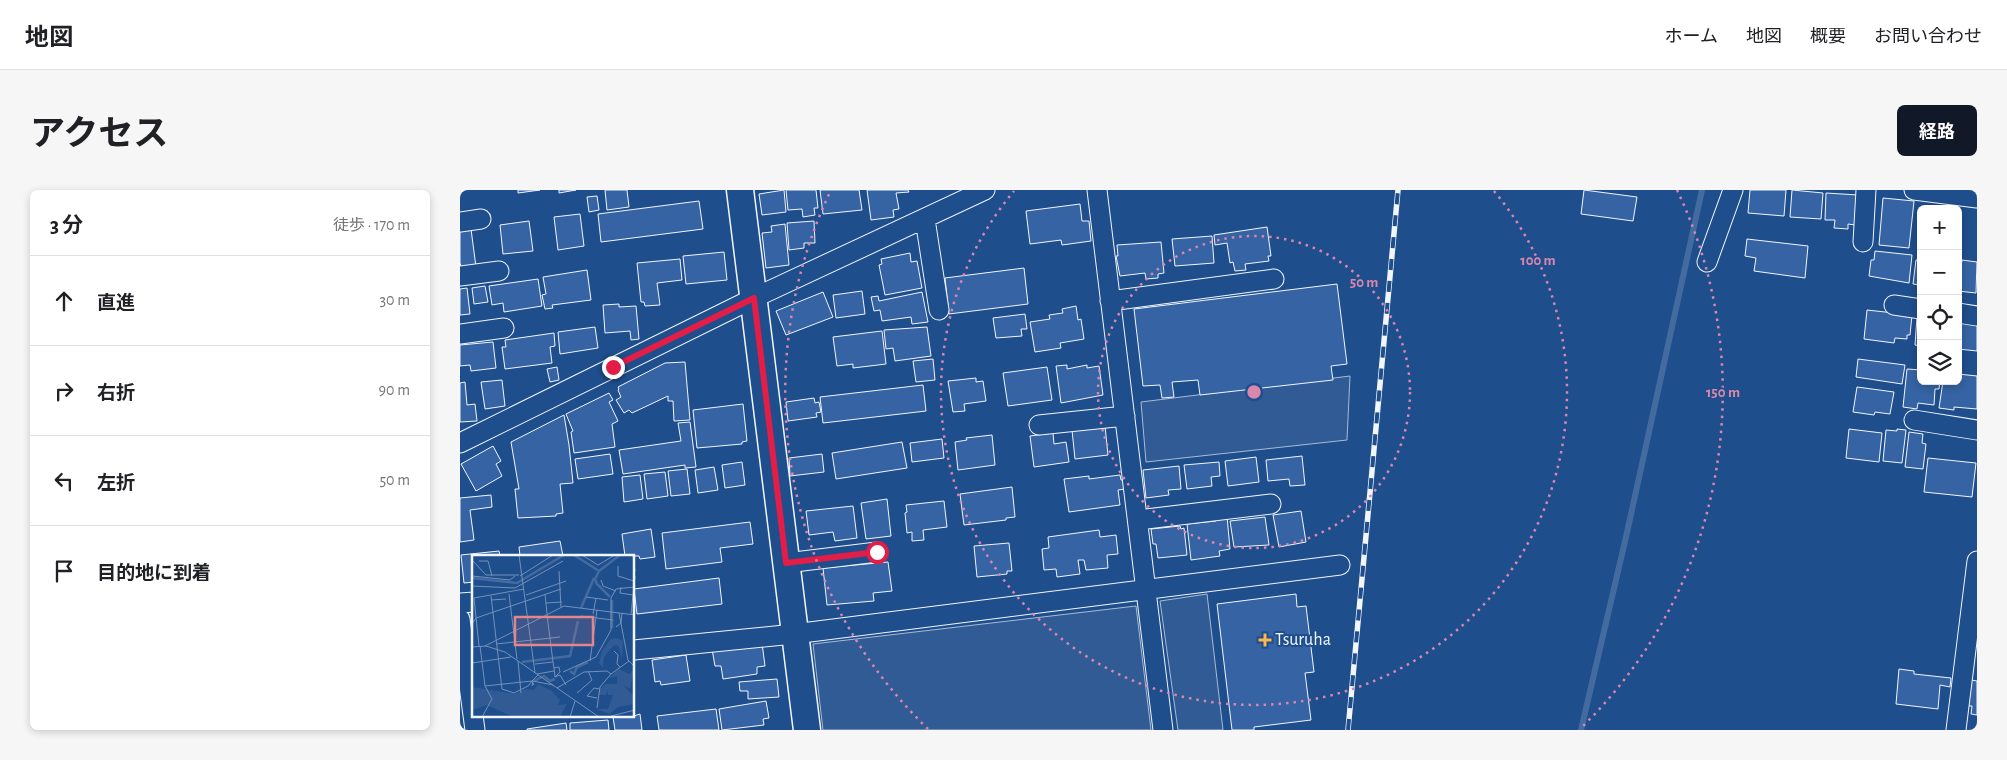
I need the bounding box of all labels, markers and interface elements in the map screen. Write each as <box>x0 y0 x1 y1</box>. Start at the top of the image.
text: 地図 <box>25 26 73 50</box>
text: ホーム <box>1665 28 1718 46</box>
text: 地図 <box>1746 28 1782 46</box>
text: 概要 <box>1810 28 1846 46</box>
text: お問い合わせ <box>1874 28 1982 46</box>
button: 経路 <box>1897 105 1977 156</box>
text: アクセス <box>30 117 168 152</box>
map controls <box>1917 205 1962 385</box>
button: + <box>1917 205 1962 250</box>
text: 3 分 <box>50 215 83 236</box>
text: 徒歩 · 170 m <box>333 217 410 233</box>
button: − <box>1917 250 1962 295</box>
text: 100 m <box>1520 253 1556 268</box>
text: 50 m <box>1350 275 1378 290</box>
icon: ahead <box>50 287 78 315</box>
text: 30 m <box>380 292 410 308</box>
text: 直進 <box>97 294 135 313</box>
button: locate <box>1917 295 1962 340</box>
button: layers <box>1917 340 1962 385</box>
route end <box>602 356 625 379</box>
icon: right <box>50 377 78 405</box>
text: 90 m <box>379 382 410 398</box>
centre of rings <box>1245 383 1263 401</box>
text: 右折 <box>97 384 135 403</box>
text: 150 m <box>1706 385 1740 400</box>
icon: left <box>50 467 78 495</box>
text: 50 m <box>379 472 410 488</box>
text: 左折 <box>97 474 135 493</box>
route start <box>866 541 889 564</box>
inset map <box>472 555 635 718</box>
icon: arrive <box>50 557 78 585</box>
text: 目的地に到着 <box>97 564 211 583</box>
place label: Tsuruha <box>1275 631 1331 649</box>
marker: Tsuruha <box>1259 634 1271 646</box>

